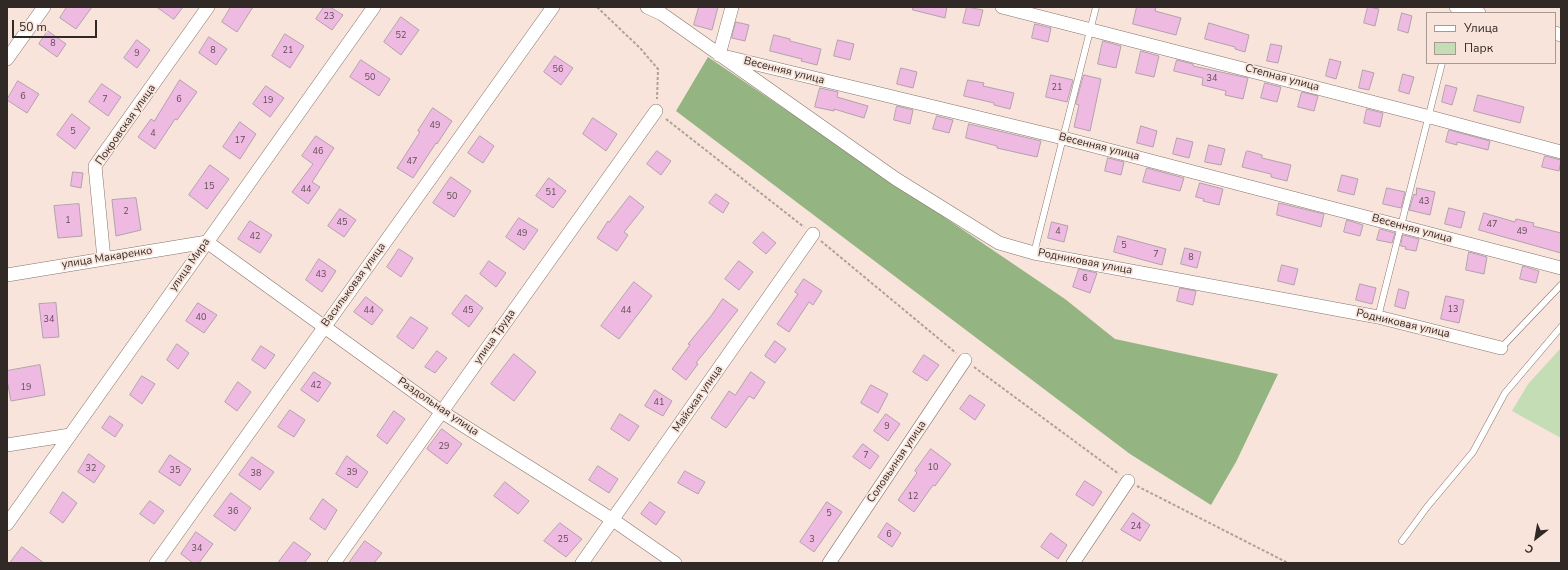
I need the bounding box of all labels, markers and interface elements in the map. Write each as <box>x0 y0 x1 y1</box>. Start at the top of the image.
scale bar <box>14 12 99 38</box>
house number: 23 <box>324 12 334 22</box>
legend <box>1426 12 1556 64</box>
text: 50 m <box>19 19 47 35</box>
text: Улица <box>1464 20 1498 36</box>
house number: 52 <box>396 31 406 41</box>
house number: 8 <box>50 39 56 49</box>
text: Парк <box>1464 40 1493 56</box>
house number: 8 <box>210 46 216 56</box>
house number: 21 <box>283 46 293 56</box>
house number: 9 <box>134 49 140 59</box>
street label: Весенняя улица <box>742 55 826 87</box>
street label: Степная улица <box>1243 62 1321 94</box>
house number: 56 <box>553 65 563 75</box>
house number: 50 <box>365 73 375 83</box>
house number: 34 <box>1207 74 1217 84</box>
street label: Покровская улица <box>93 82 159 168</box>
house number: 21 <box>1052 83 1062 93</box>
house number: 6 <box>20 92 26 102</box>
house number: 7 <box>102 95 108 105</box>
house number: 6 <box>176 95 182 105</box>
house number: 19 <box>263 96 273 106</box>
house number: 49 <box>430 121 440 131</box>
house number: 5 <box>70 127 76 137</box>
house number: 4 <box>150 129 156 139</box>
street label: Весенняя улица <box>1057 131 1141 163</box>
house number: 17 <box>235 136 245 146</box>
house number: 46 <box>313 147 323 157</box>
house number: 47 <box>407 157 417 167</box>
house number: 15 <box>204 182 214 192</box>
house number: 44 <box>301 185 311 195</box>
house number: 51 <box>546 188 556 198</box>
house number: 50 <box>447 192 457 202</box>
house number: 43 <box>1419 197 1429 207</box>
house number: 2 <box>123 207 129 217</box>
street label: Весенняя улица <box>1370 212 1454 246</box>
house number: 1 <box>65 216 71 226</box>
house number: 45 <box>337 218 347 228</box>
house number: 47 <box>1487 220 1497 230</box>
house number: 4 <box>1055 227 1061 237</box>
house number: 49 <box>1517 227 1527 237</box>
house number: 49 <box>517 229 527 239</box>
house number: 42 <box>250 232 260 242</box>
street label: улица Мира <box>167 236 213 294</box>
street label: Васильковая улица <box>319 240 389 330</box>
house number: 5 <box>1121 241 1127 251</box>
street label: улица Макаренко <box>61 244 153 272</box>
street label: Родниковая улица <box>1037 246 1133 278</box>
house number: 7 <box>1153 250 1159 260</box>
house number: 8 <box>1188 253 1194 263</box>
house number: 43 <box>316 270 326 280</box>
house number: 6 <box>1082 274 1088 284</box>
house number: 13 <box>1448 305 1458 315</box>
house number: 44 <box>364 306 374 316</box>
house number: 45 <box>463 306 473 316</box>
house number: 44 <box>621 306 631 316</box>
street label: улица Труда <box>471 307 519 367</box>
street label: Родниковая улица <box>1355 307 1451 341</box>
house number: 40 <box>196 313 206 323</box>
house number: 34 <box>44 315 54 325</box>
street label: Майская улица <box>670 363 726 435</box>
street label: Раздольная улица <box>395 375 481 439</box>
house number: 42 <box>311 381 321 391</box>
house number: 19 <box>21 383 31 393</box>
house number: 41 <box>654 398 664 408</box>
street label: Соловьиная улица <box>865 418 929 506</box>
house number: 9 <box>884 422 890 432</box>
house number: 29 <box>439 442 449 452</box>
house number: 7 <box>863 451 869 461</box>
house number: 10 <box>928 463 938 473</box>
house number: 32 <box>86 464 96 474</box>
house number: 35 <box>170 466 180 476</box>
house number: 39 <box>347 468 357 478</box>
house number: 38 <box>251 469 261 479</box>
house number: 12 <box>908 492 918 502</box>
house number: 36 <box>228 507 238 517</box>
house number: 5 <box>826 509 832 519</box>
north arrow <box>1516 518 1556 558</box>
house number: 24 <box>1131 522 1141 532</box>
house number: 6 <box>886 530 892 540</box>
house number: 25 <box>558 535 568 545</box>
house number: 3 <box>809 535 815 545</box>
text: С <box>1522 540 1537 557</box>
house number: 34 <box>192 544 202 554</box>

